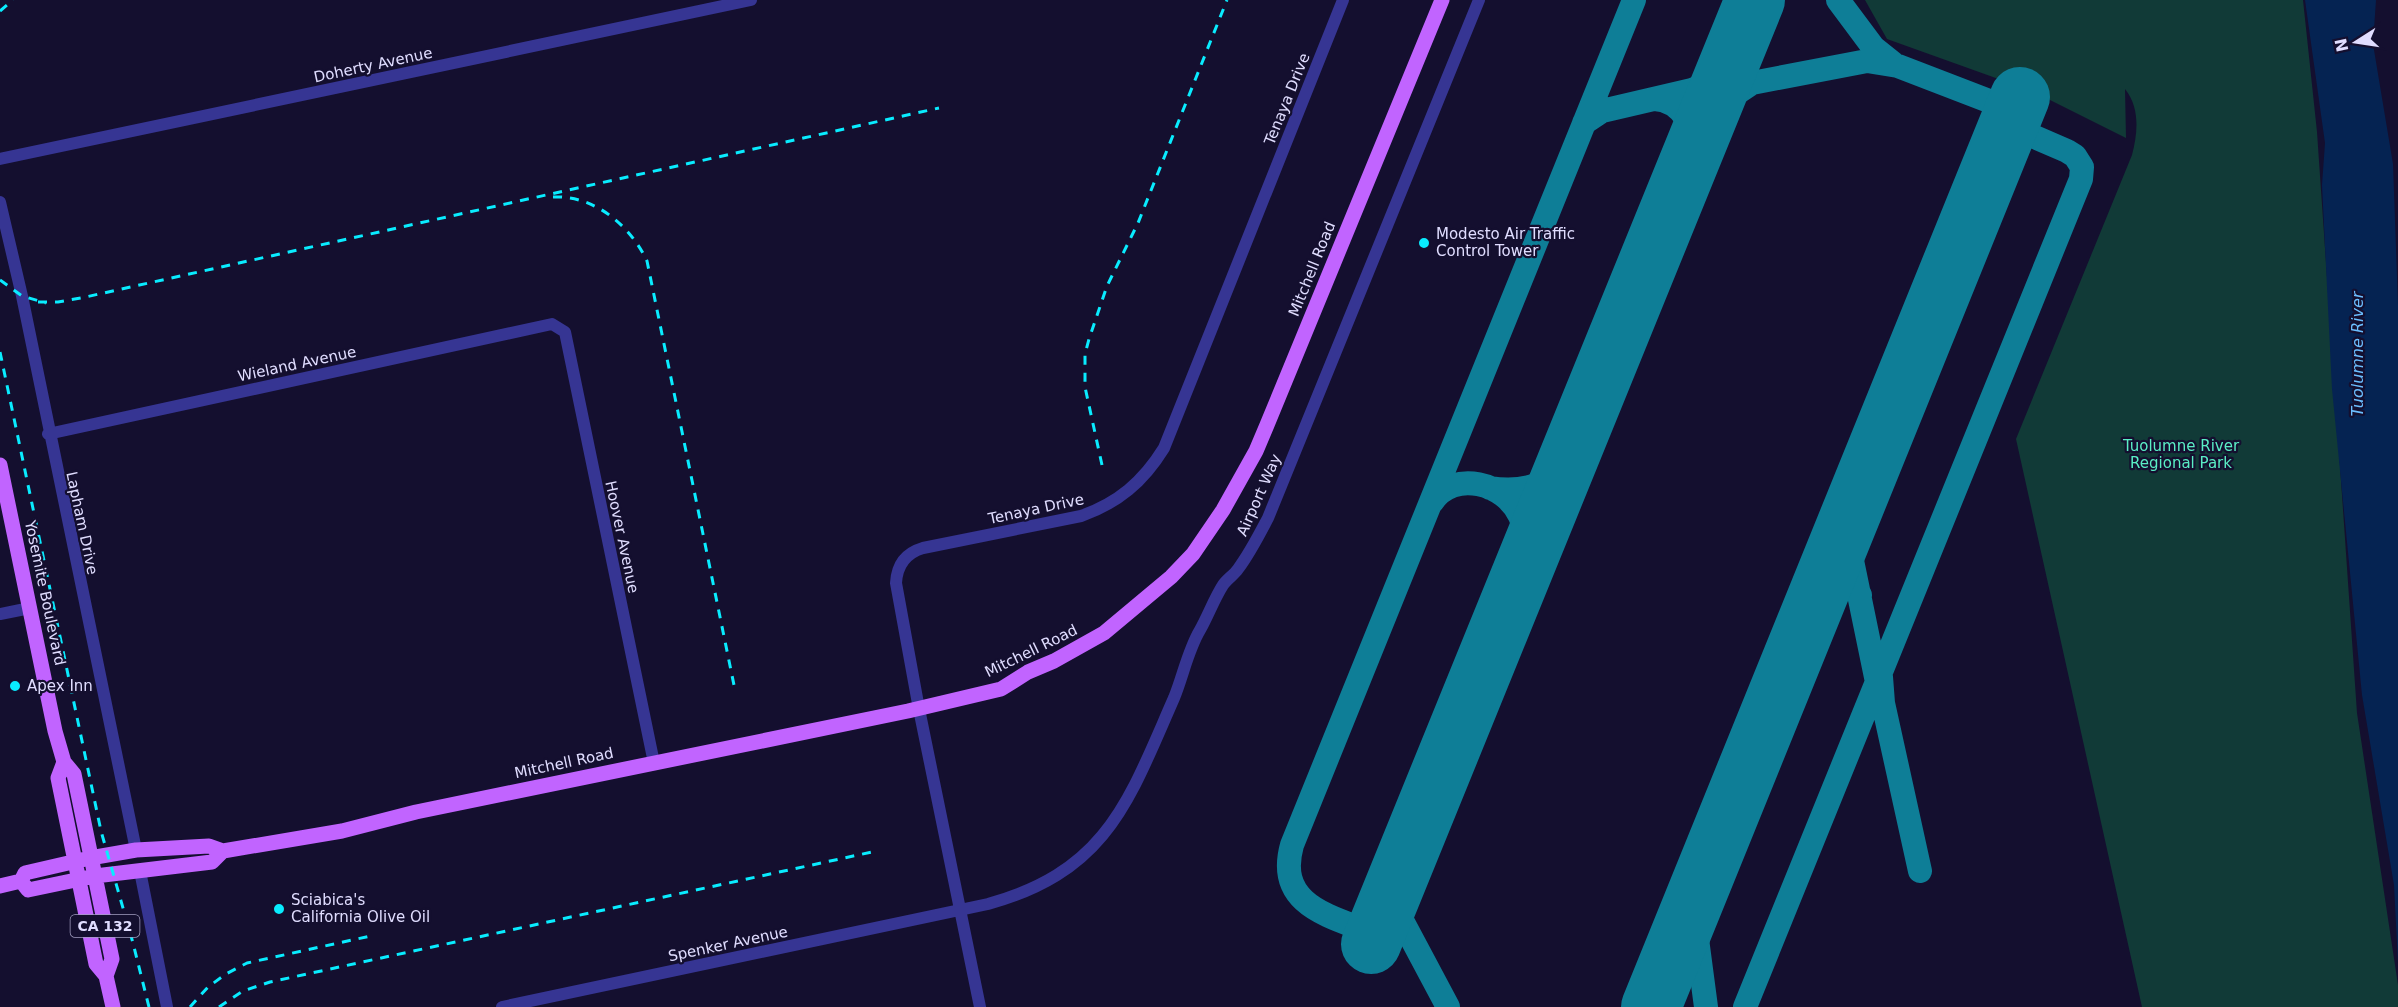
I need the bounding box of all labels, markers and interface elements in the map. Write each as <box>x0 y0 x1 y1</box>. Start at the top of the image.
north arrow <box>2326 12 2386 72</box>
text: N <box>2331 36 2353 54</box>
street label: Doherty Avenue <box>312 44 434 86</box>
street label: Tenaya Drive <box>1260 50 1314 148</box>
street label: Mitchell Road <box>1285 219 1339 319</box>
place label: Modesto Air Traffic Control Tower <box>1436 225 1575 260</box>
marker: Modesto Air Traffic Control Tower <box>1417 236 1431 250</box>
water label: Tuolumne River <box>2348 290 2367 416</box>
street label: Wieland Avenue <box>236 343 358 385</box>
park label: Tuolumne River Regional Park <box>2122 437 2240 472</box>
street label: Airport Way <box>1233 451 1285 539</box>
street label: Lapham Drive <box>62 470 102 576</box>
street label: Hoover Avenue <box>601 479 643 595</box>
street label: Tenaya Drive <box>986 490 1085 528</box>
street label: Yosemite Boulevard <box>21 518 69 667</box>
street label: Mitchell Road <box>982 621 1080 681</box>
place label: Apex Inn <box>27 677 93 695</box>
marker: Apex Inn <box>8 679 22 693</box>
street label: Mitchell Road <box>513 744 615 782</box>
place label: Sciabica's California Olive Oil <box>291 891 430 926</box>
marker: Sciabica's California Olive Oil <box>272 902 286 916</box>
road number: CA 132 <box>70 915 140 937</box>
street label: Spenker Avenue <box>667 923 789 965</box>

